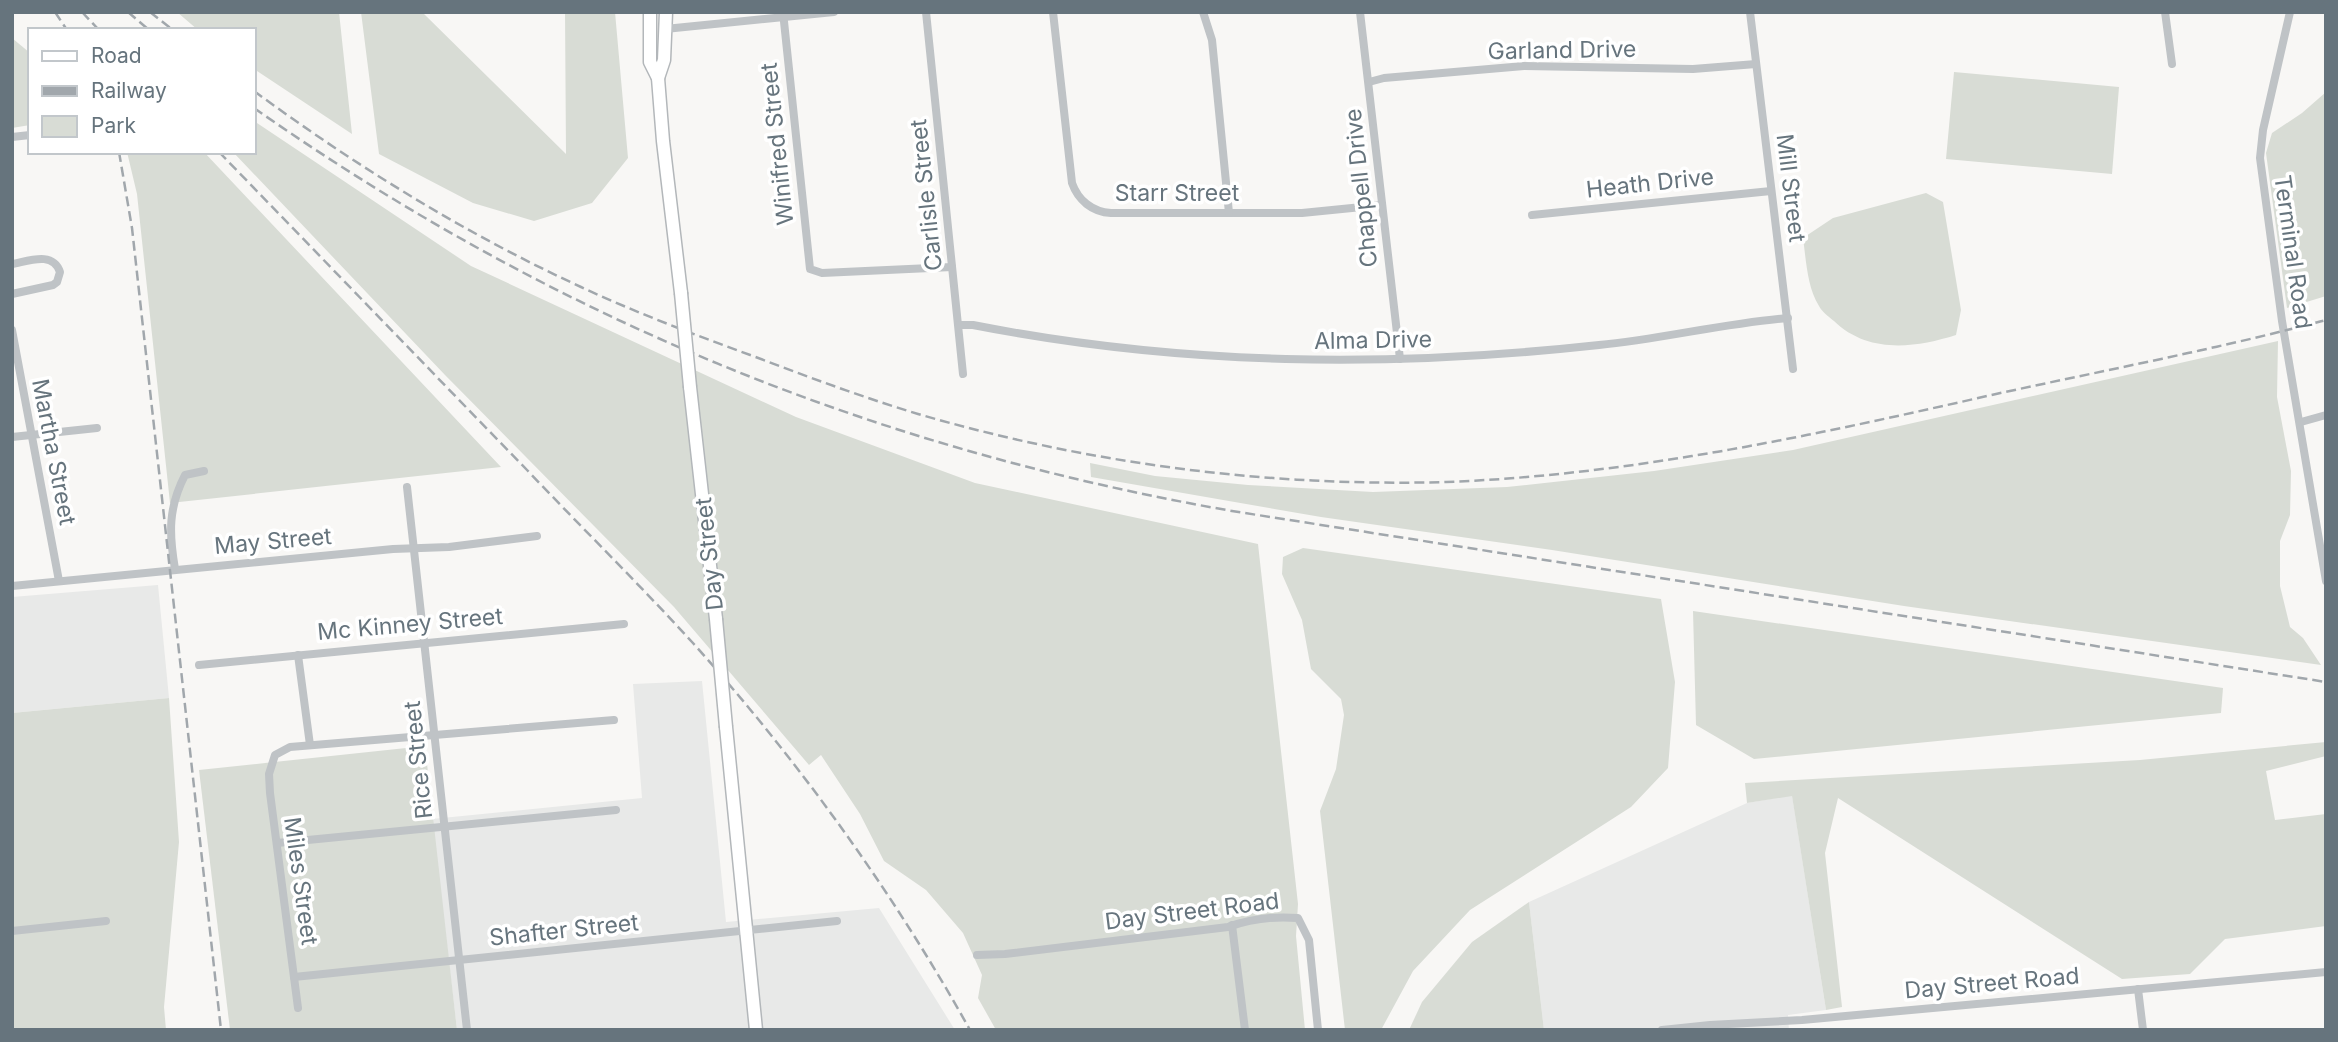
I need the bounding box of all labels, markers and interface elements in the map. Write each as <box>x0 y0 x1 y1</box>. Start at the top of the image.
legend <box>28 28 256 154</box>
street label: Garland Drive <box>1487 35 1637 65</box>
text: Road <box>91 43 142 68</box>
street label: Winifred Street <box>755 61 799 227</box>
text: Railway <box>91 78 167 103</box>
street label: Chappell Drive <box>1339 107 1383 269</box>
text: Park <box>91 113 136 138</box>
street label: Carlisle Street <box>904 117 948 272</box>
street label: Mill Street <box>1770 132 1812 244</box>
street label: Heath Drive <box>1585 162 1715 204</box>
street label: Terminal Road <box>2268 173 2318 331</box>
street label: Starr Street <box>1115 179 1240 207</box>
street label: Alma Drive <box>1314 325 1432 355</box>
street label: Martha Street <box>26 377 82 528</box>
street label: Day Street <box>689 496 729 612</box>
street label: May Street <box>213 522 333 560</box>
street label: Mc Kinney Street <box>316 602 504 646</box>
street label: Rice Street <box>398 699 438 820</box>
street label: Miles Street <box>278 815 324 947</box>
street label: Day Street Road <box>1103 886 1281 936</box>
street label: Shafter Street <box>488 908 640 952</box>
street label: Day Street Road <box>1903 961 2081 1005</box>

